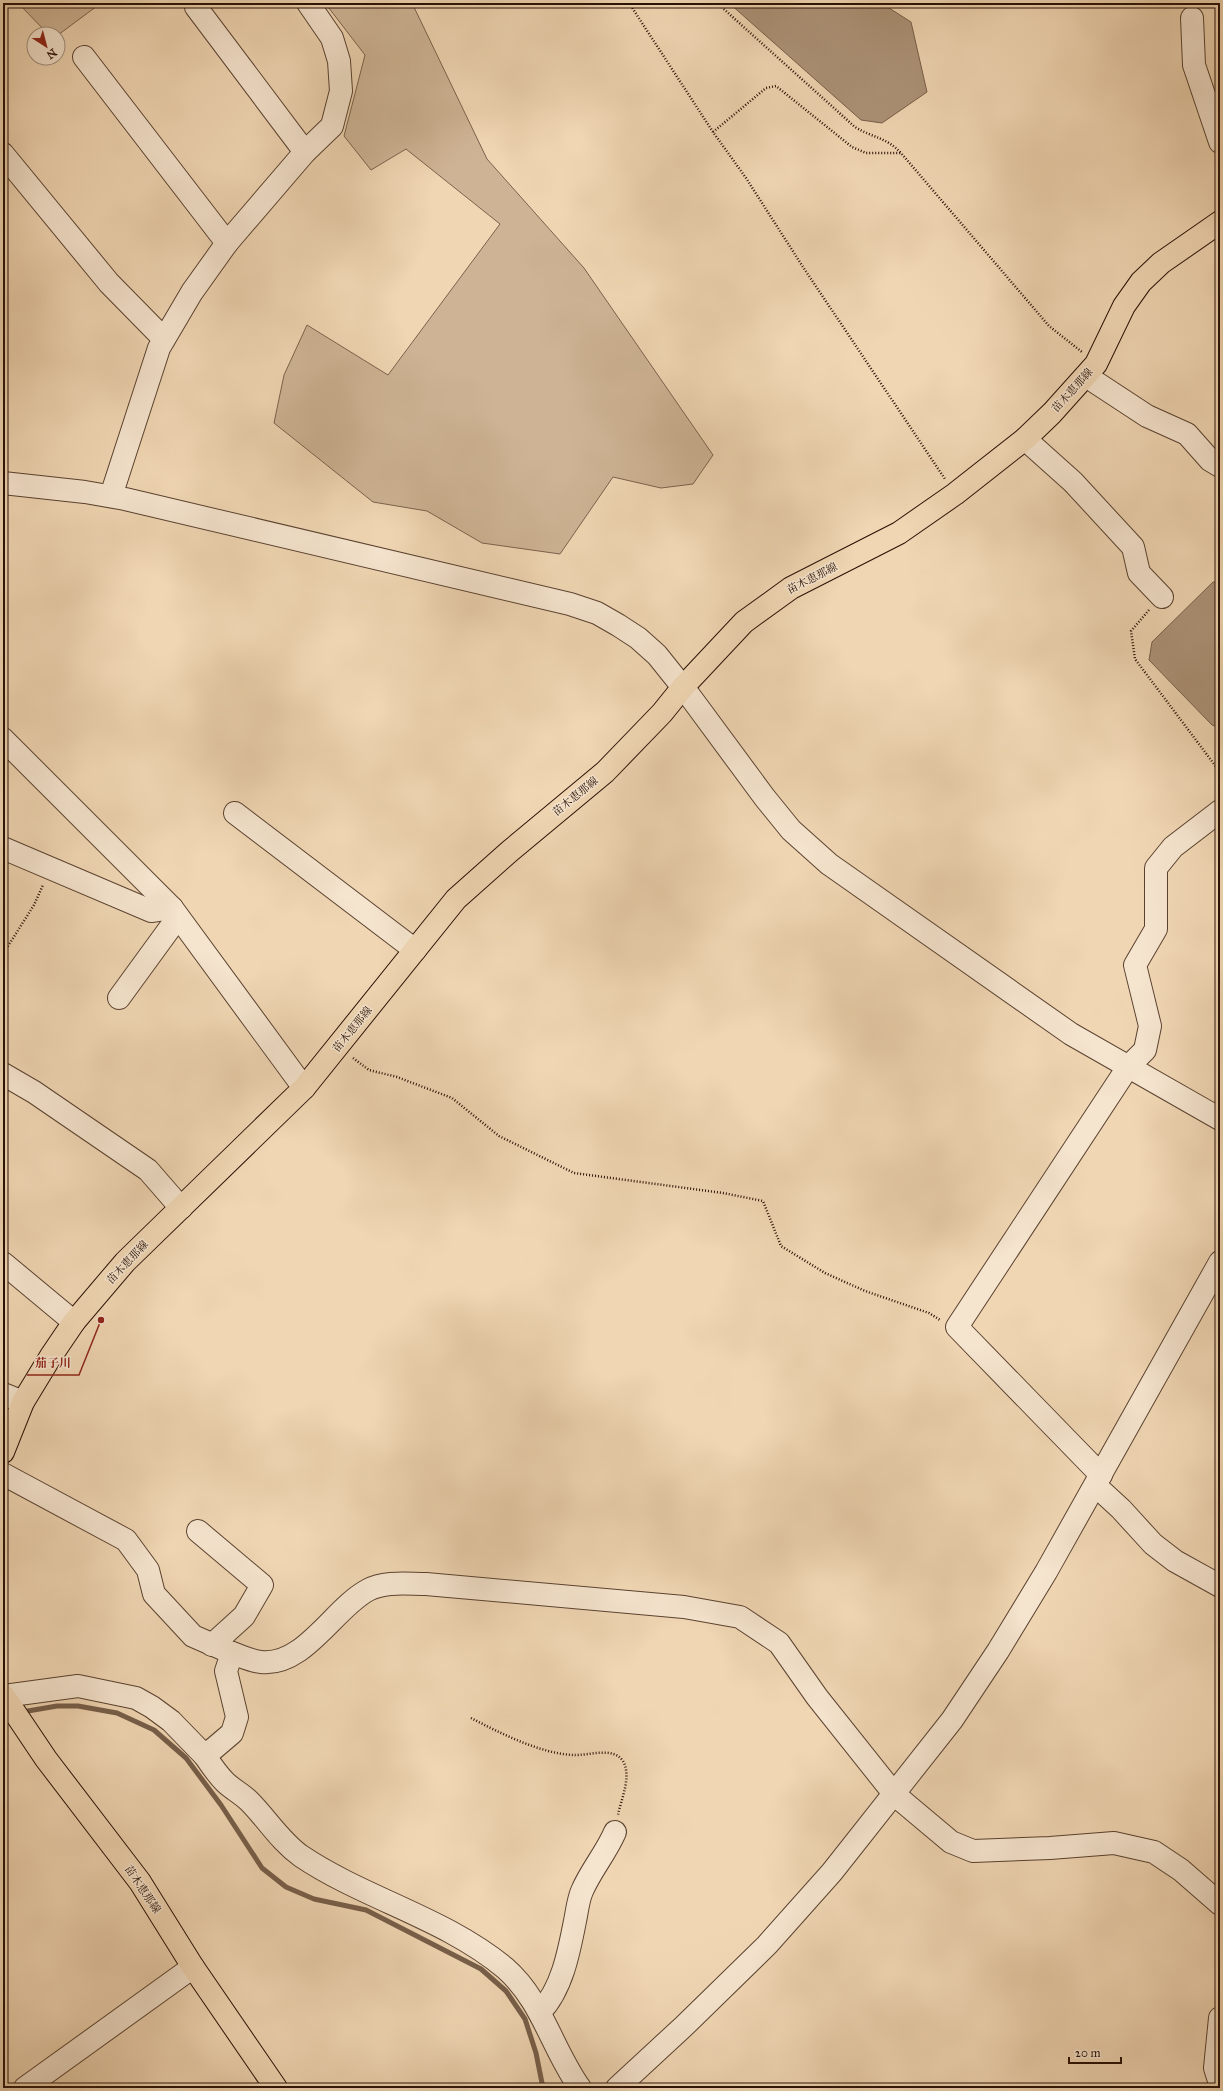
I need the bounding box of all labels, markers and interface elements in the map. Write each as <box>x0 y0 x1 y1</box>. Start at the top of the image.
north arrow <box>26 26 66 66</box>
text: N <box>43 46 59 62</box>
street label: 苗木恵那線 <box>1049 366 1096 415</box>
street label: 苗木恵那線 <box>785 560 840 597</box>
street label: 苗木恵那線 <box>550 774 601 819</box>
street label: 苗木恵那線 <box>330 1004 375 1055</box>
street label: 苗木恵那線 <box>104 1238 151 1287</box>
callout: 茄子川 <box>27 1351 79 1375</box>
text: 茄子川 <box>35 1356 71 1370</box>
street label: 苗木恵那線 <box>122 1863 163 1916</box>
scale bar <box>1069 2039 1121 2065</box>
text: 20 m <box>1075 2046 1101 2060</box>

